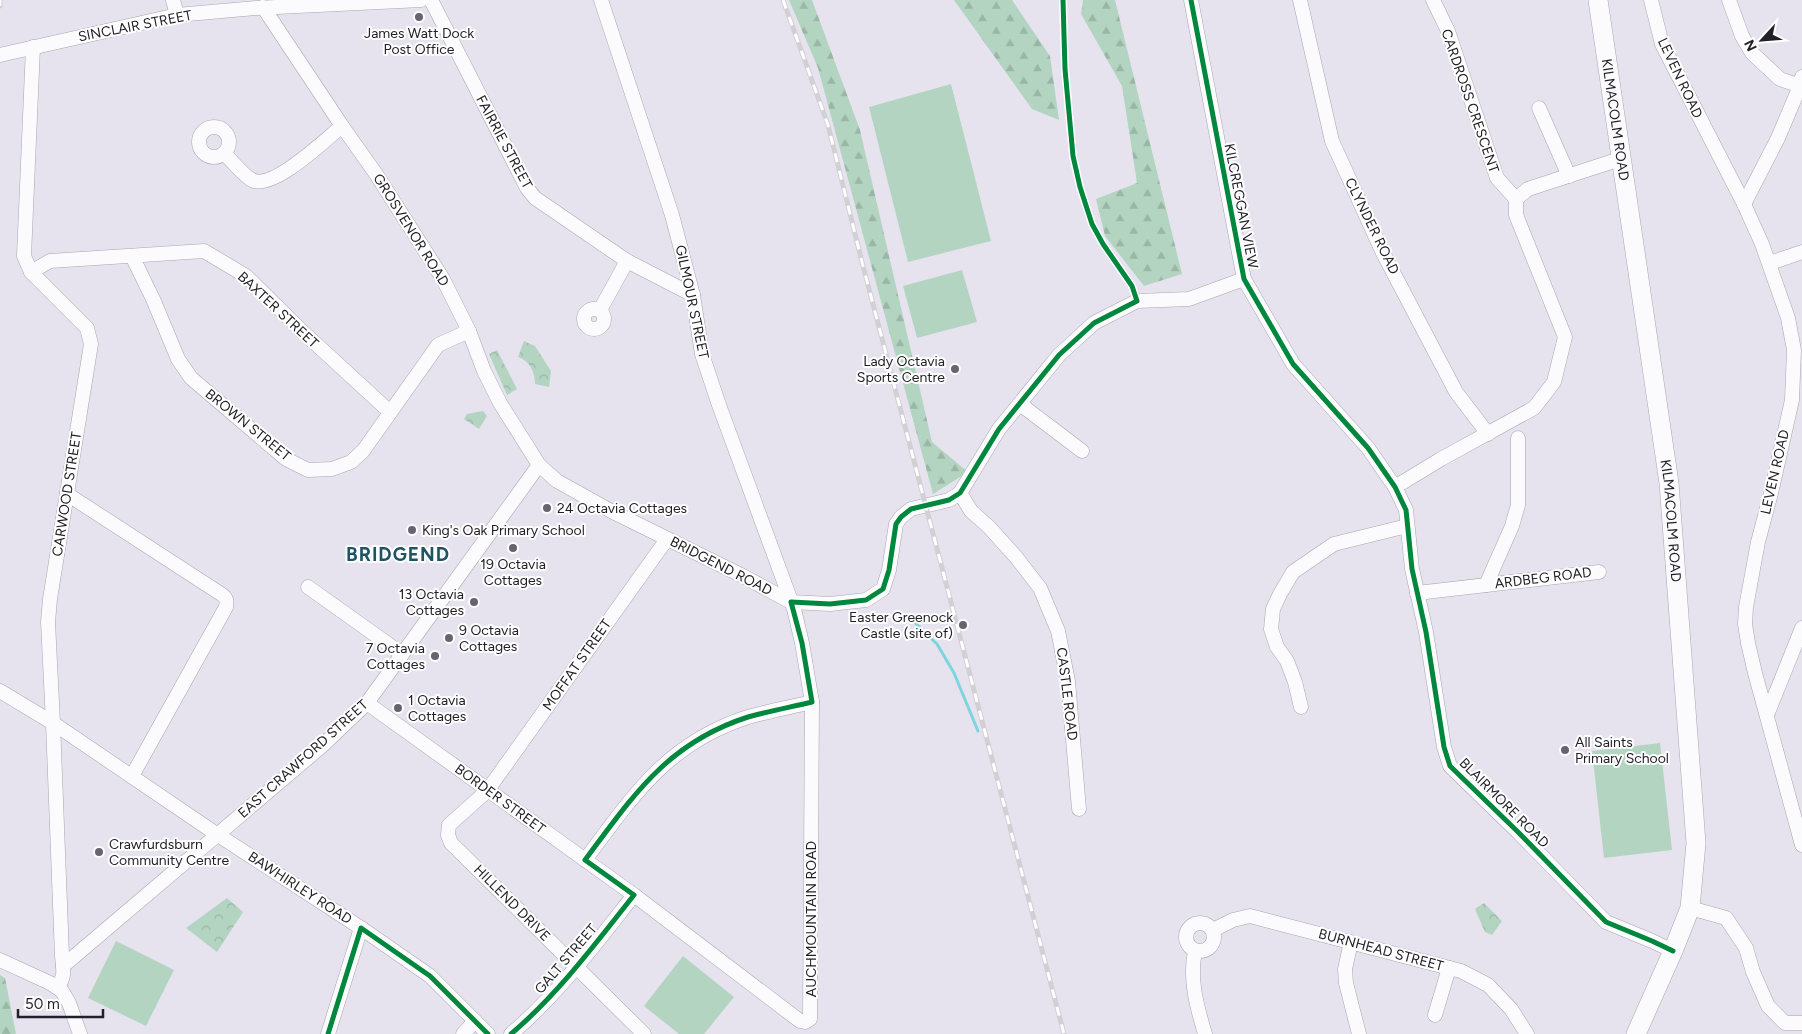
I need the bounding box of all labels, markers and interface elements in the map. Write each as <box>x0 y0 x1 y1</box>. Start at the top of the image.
street label: SINCLAIR STREET <box>77 7 194 45</box>
marker: James Watt Dock Post Office <box>413 11 425 23</box>
north arrow <box>1737 15 1787 65</box>
place label: James Watt Dock Post Office <box>364 25 474 58</box>
street label: CARDROSS CRESCENT <box>1437 27 1503 175</box>
street label: LEVEN ROAD <box>1654 35 1706 121</box>
text: N <box>1741 37 1761 54</box>
street label: KILMACOLM ROAD <box>1598 58 1633 182</box>
street label: FAIRRIE STREET <box>472 92 536 192</box>
street label: KILCREGGAN VIEW <box>1221 142 1262 270</box>
street label: GROSVENOR ROAD <box>369 171 453 289</box>
street label: CLYNDER ROAD <box>1341 175 1403 277</box>
street label: GILMOUR STREET <box>672 244 712 361</box>
street label: BAXTER STREET <box>234 268 322 352</box>
place label: Lady Octavia Sports Centre <box>857 353 945 386</box>
marker: Lady Octavia Sports Centre <box>949 363 961 375</box>
street label: BROWN STREET <box>202 385 294 465</box>
street label: LEVEN ROAD <box>1757 428 1793 516</box>
street label: CARWOOD STREET <box>49 430 85 558</box>
street label: KILMACOLM ROAD <box>1657 458 1685 583</box>
place label: 24 Octavia Cottages <box>557 500 687 517</box>
marker: 24 Octavia Cottages <box>541 502 553 514</box>
place label: King's Oak Primary School <box>422 522 585 539</box>
marker: King's Oak Primary School <box>406 524 418 536</box>
street label: BRIDGEND ROAD <box>667 533 775 599</box>
marker: 19 Octavia Cottages <box>507 542 519 554</box>
district label: BRIDGEND <box>346 543 450 566</box>
place label: 19 Octavia Cottages <box>480 556 546 589</box>
street label: ARDBEG ROAD <box>1494 564 1592 592</box>
place label: 13 Octavia Cottages <box>399 586 464 619</box>
marker: 13 Octavia Cottages <box>468 596 480 608</box>
place label: Easter Greenock Castle (site of) <box>849 609 953 642</box>
street label: MOFFAT STREET <box>539 616 615 714</box>
marker: Easter Greenock Castle (site of) <box>957 619 969 631</box>
place label: 9 Octavia Cottages <box>459 622 519 655</box>
marker: 9 Octavia Cottages <box>443 632 455 644</box>
place label: 7 Octavia Cottages <box>366 640 425 673</box>
street label: CASTLE ROAD <box>1053 646 1081 742</box>
marker: 7 Octavia Cottages <box>429 650 441 662</box>
place label: 1 Octavia Cottages <box>408 692 466 725</box>
street label: EAST CRAWFORD STREET <box>235 696 372 822</box>
marker: 1 Octavia Cottages <box>392 702 404 714</box>
place label: All Saints Primary School <box>1575 734 1669 767</box>
marker: All Saints Primary School <box>1559 744 1571 756</box>
street label: BLAIRMORE ROAD <box>1456 755 1552 851</box>
street label: BORDER STREET <box>451 760 549 838</box>
place label: Crawfurdsburn Community Centre <box>109 836 230 869</box>
street label: AUCHMOUNTAIN ROAD <box>803 841 820 997</box>
marker: Crawfurdsburn Community Centre <box>93 846 105 858</box>
street label: BAWHIRLEY ROAD <box>245 848 355 928</box>
street label: HILLEND DRIVE <box>470 861 554 945</box>
street label: GALT STREET <box>531 920 601 997</box>
street label: BURNHEAD STREET <box>1317 925 1446 975</box>
scale bar <box>18 986 102 1018</box>
text: 50 m <box>25 995 60 1013</box>

